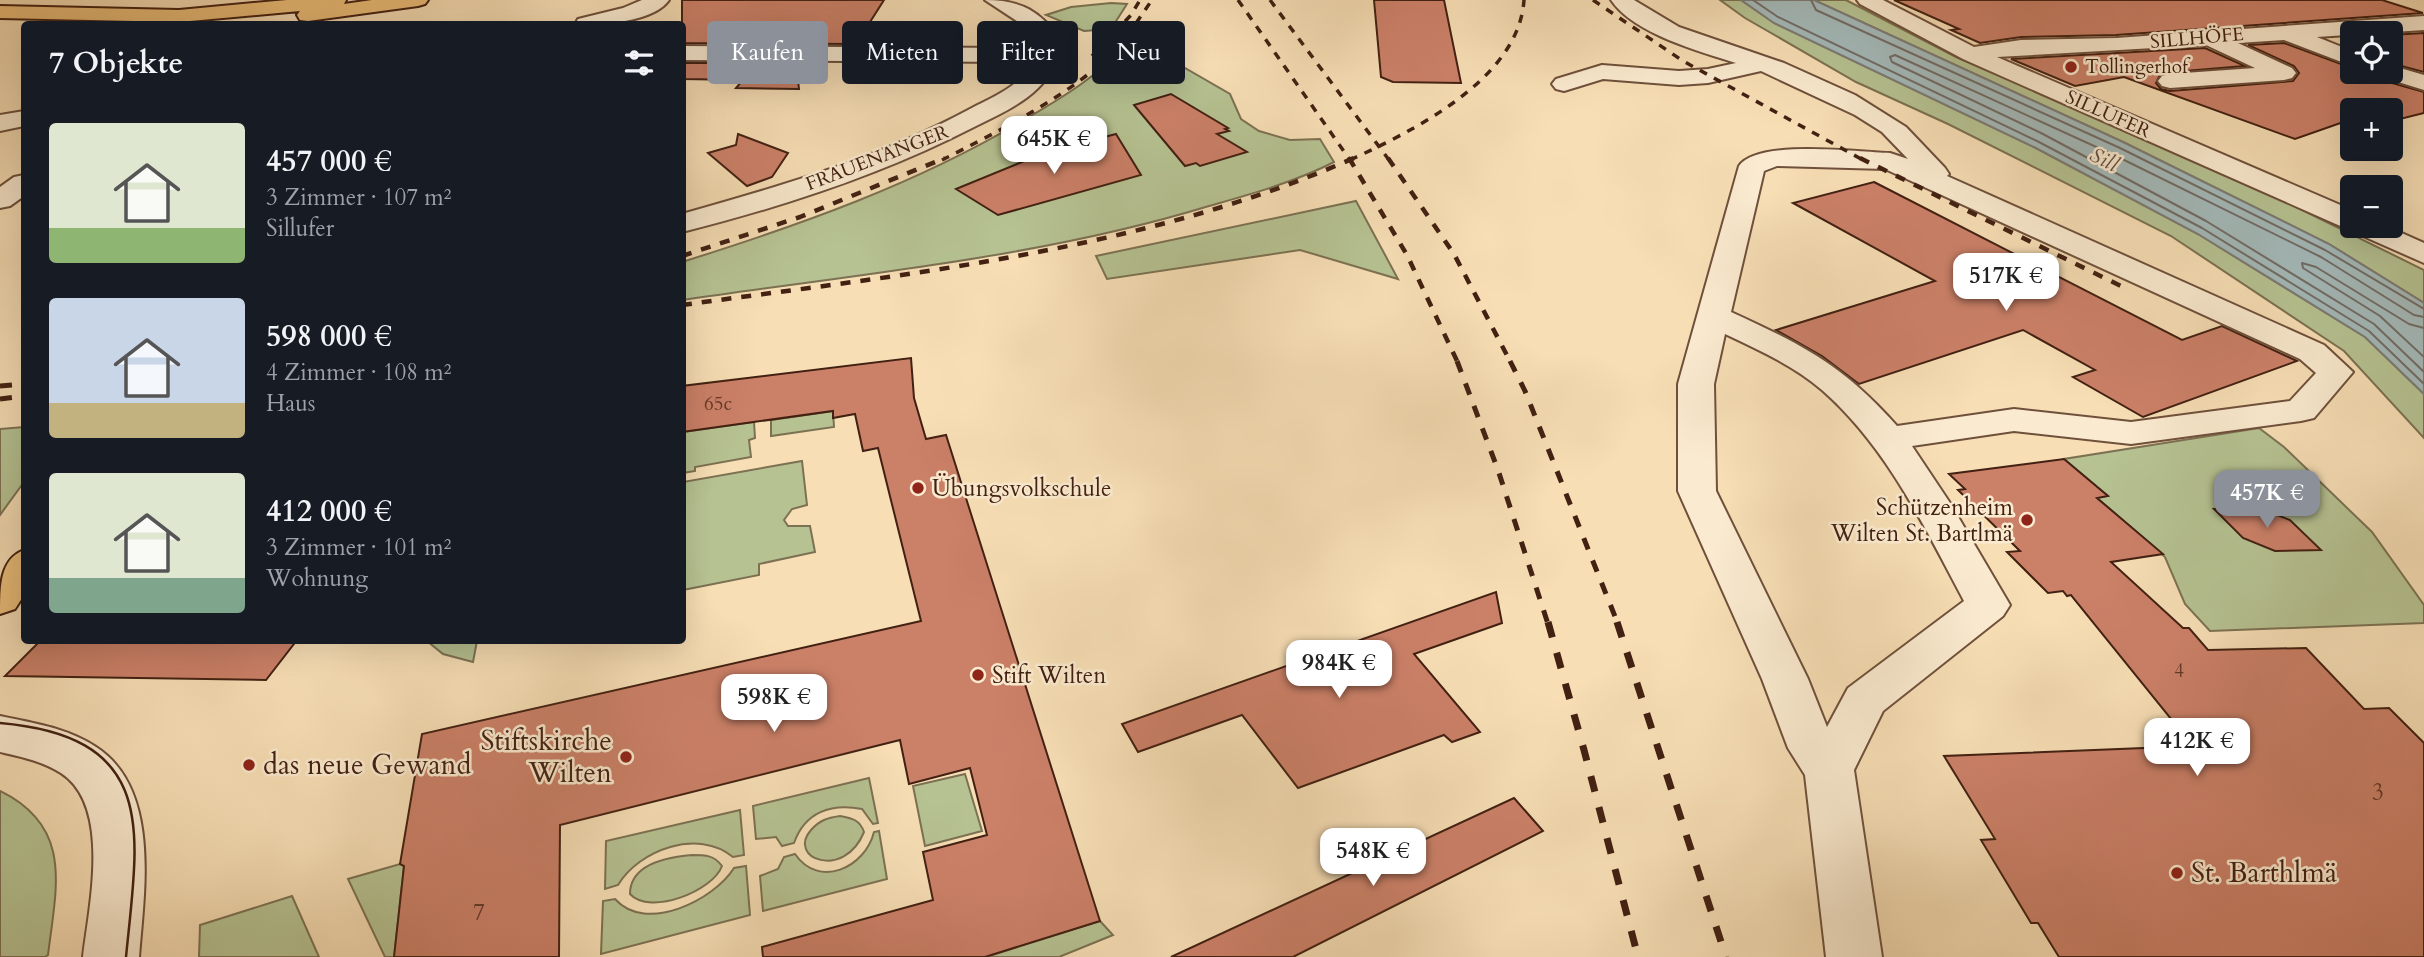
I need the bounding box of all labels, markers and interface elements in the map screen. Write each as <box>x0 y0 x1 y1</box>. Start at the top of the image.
chip: Kaufen <box>707 21 828 84</box>
chip: Mieten <box>842 21 963 84</box>
chip: Filter <box>977 21 1078 84</box>
chip: Neu <box>1092 21 1185 84</box>
street label: SILLHÖFE <box>2149 21 2245 55</box>
map controls <box>2340 21 2403 238</box>
button: locate <box>2340 21 2403 84</box>
text: 7 Objekte <box>49 43 183 84</box>
icon: filters <box>620 44 658 82</box>
place label: Tollingerhof <box>2085 54 2191 80</box>
marker: Tollingerhof <box>2063 59 2079 75</box>
street label: SILLUFER <box>2061 84 2155 145</box>
button: + <box>2340 98 2403 161</box>
pin: 645K € <box>997 116 1111 176</box>
street label: FRAUENANGER <box>802 119 953 197</box>
text: 645K € <box>1017 123 1091 154</box>
text: 457 000 € <box>266 141 392 182</box>
water label: Sill <box>2085 141 2124 180</box>
icon: home <box>105 151 189 235</box>
button: − <box>2340 175 2403 238</box>
text: 3 Zimmer · 107 m² <box>266 182 451 213</box>
text: Sillufer <box>266 213 334 244</box>
pin: 517K € <box>1949 254 2063 313</box>
text: 517K € <box>1969 260 2043 291</box>
text: 598 000 € <box>266 316 392 357</box>
icon: home <box>105 326 189 410</box>
text: 4 Zimmer · 108 m² <box>266 357 451 388</box>
text: Haus <box>266 388 315 419</box>
house number: 65c <box>704 391 732 417</box>
pin: 457K € <box>2210 470 2324 530</box>
place label: Übungsvolkschule <box>932 473 1111 504</box>
text: 457K € <box>2230 477 2304 508</box>
marker: Übungsvolkschule <box>910 480 926 496</box>
text: 412 000 € <box>266 491 392 532</box>
place label: Schützenheim Wilten St. Bartlmä <box>1830 492 2014 549</box>
icon: home <box>105 501 189 585</box>
marker: Schützenheim Wilten St. Bartlmä <box>2019 512 2035 528</box>
text: 3 Zimmer · 101 m² <box>266 532 451 563</box>
text: Wohnung <box>266 563 368 594</box>
pin: 984K € <box>1282 640 1396 700</box>
text: 984K € <box>1302 647 1376 678</box>
house number: 4 <box>2174 658 2184 684</box>
place label: Stift Wilten <box>992 660 1106 691</box>
marker: Stift Wilten <box>970 667 986 683</box>
pin: 598K € <box>717 674 831 734</box>
text: 598K € <box>737 681 811 712</box>
pin: 412K € <box>2140 718 2254 778</box>
place label: Stiftskirche Wilten <box>481 722 612 792</box>
text: 412K € <box>2160 725 2234 756</box>
place label: das neue Gewand <box>263 746 471 784</box>
marker: Stiftskirche Wilten <box>618 749 634 765</box>
marker: das neue Gewand <box>241 757 257 773</box>
house number: 3 <box>2372 777 2384 808</box>
pin: 548K € <box>1316 828 1430 888</box>
text: 548K € <box>1336 835 1410 866</box>
place label: St. Barthlmä <box>2191 854 2337 892</box>
marker: St. Barthlmä <box>2169 865 2185 881</box>
house number: 7 <box>473 897 485 928</box>

